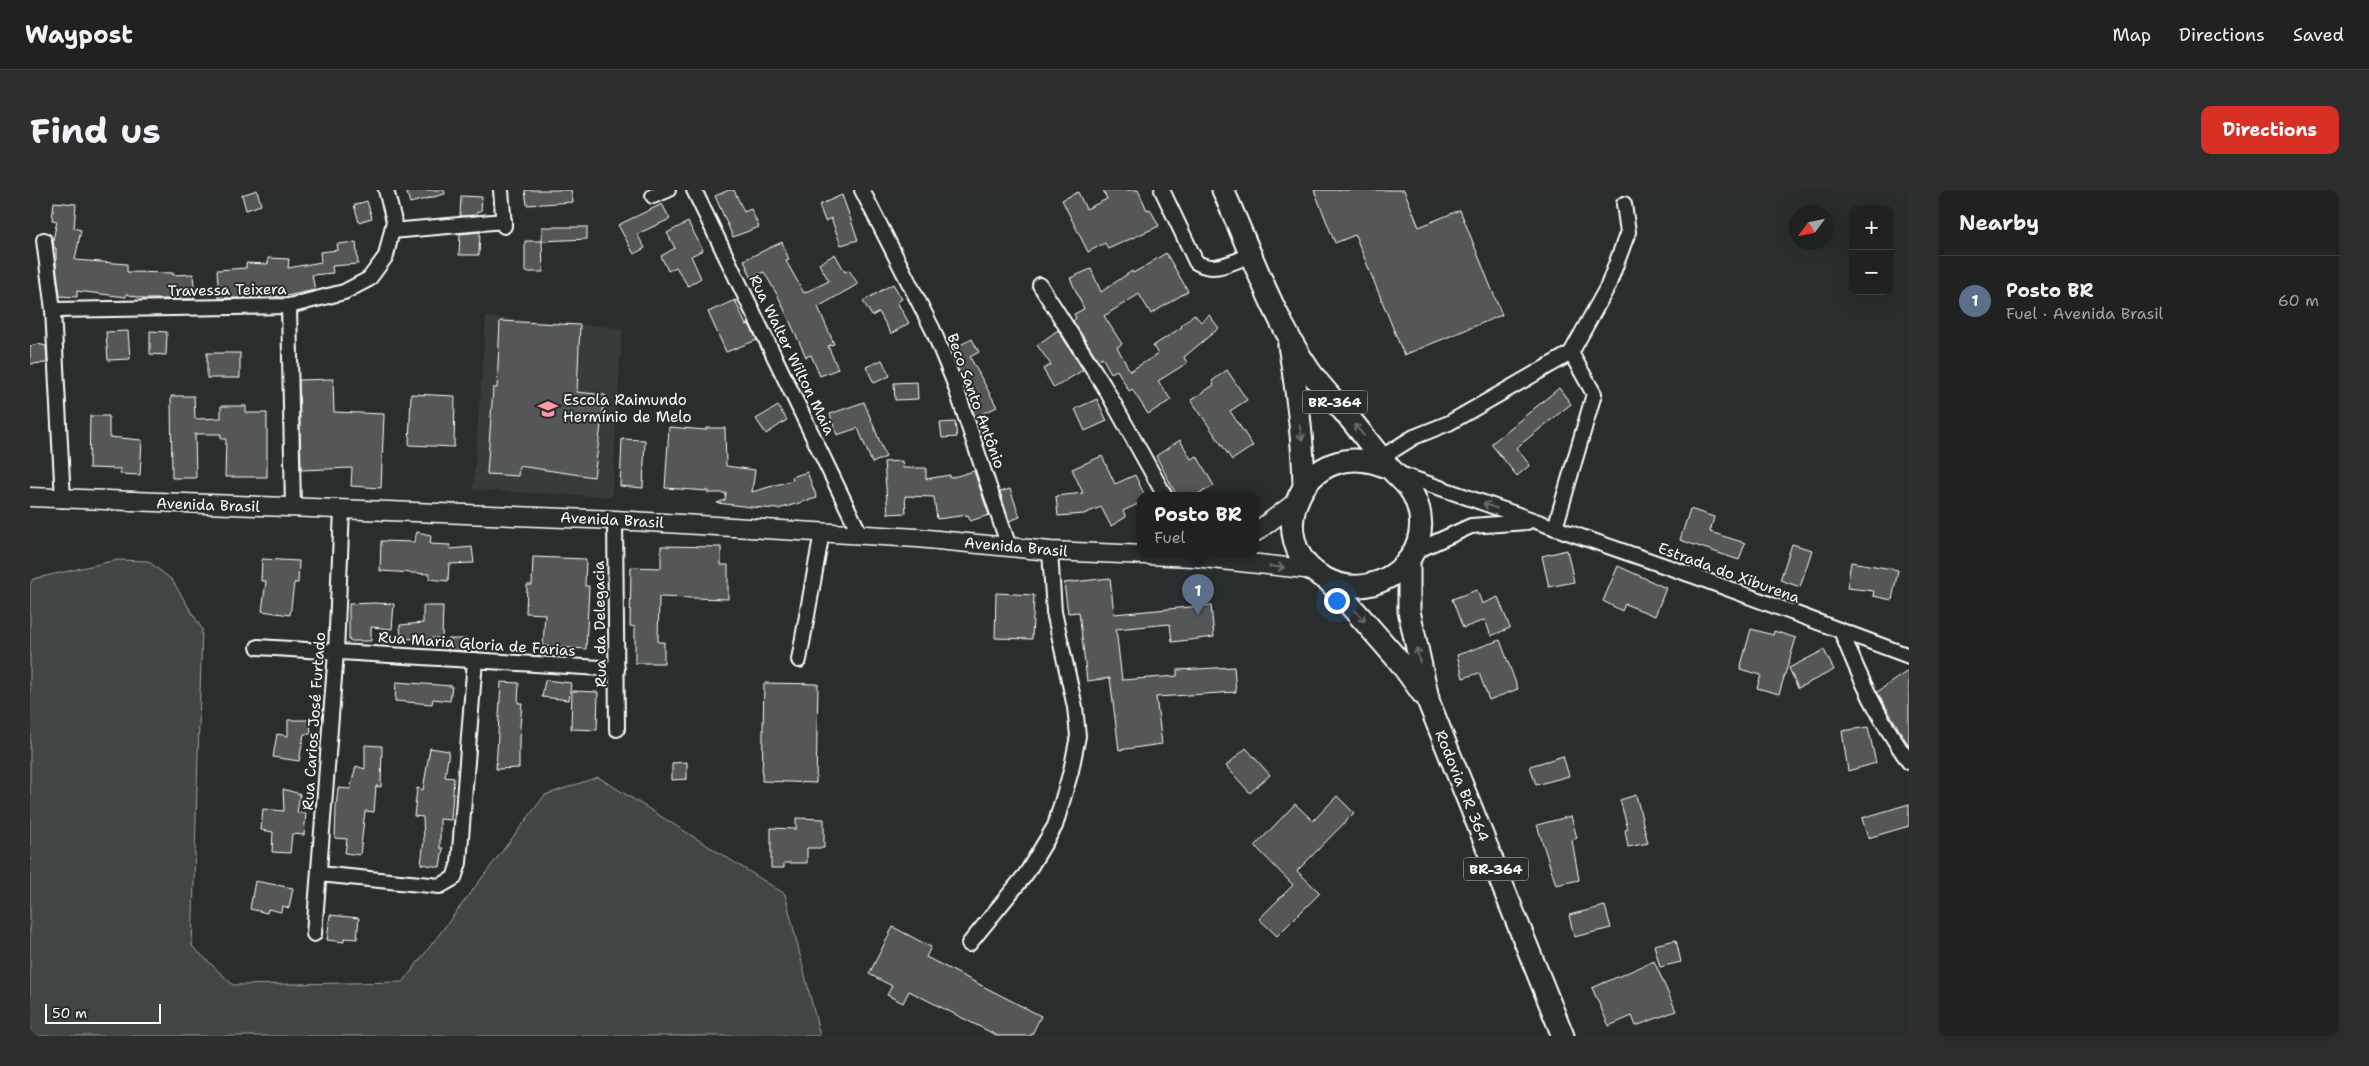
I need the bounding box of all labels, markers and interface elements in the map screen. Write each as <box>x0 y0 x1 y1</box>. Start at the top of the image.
text: Waypost <box>25 19 133 51</box>
text: Map <box>2113 23 2151 47</box>
text: Directions <box>2179 23 2265 47</box>
text: Saved <box>2293 23 2344 47</box>
button: Directions <box>2201 106 2339 154</box>
text: Find us <box>30 107 161 154</box>
north arrow <box>1789 205 1834 250</box>
map controls <box>1849 205 1894 295</box>
button: + <box>1849 205 1894 250</box>
text: Nearby <box>1959 209 2039 237</box>
button: − <box>1849 250 1894 295</box>
street label: Rua Walter Wilton Maia <box>744 271 840 439</box>
text: Posto BR <box>2006 278 2094 303</box>
street label: Travessa Teixera <box>167 279 287 301</box>
text: 1 <box>1971 290 1979 311</box>
text: 60 m <box>2278 290 2319 311</box>
text: Fuel · Avenida Brasil <box>2006 303 2163 324</box>
street label: Beco Santo Antônio <box>942 331 1010 471</box>
place label: Escola Raimundo Hermínio de Melo <box>563 390 692 427</box>
road number: BR-364 <box>1302 390 1368 413</box>
school or university icon: Escola Raimundo Hermínio de Melo <box>537 398 559 420</box>
one-way arrow <box>1353 423 1365 436</box>
one-way arrow <box>1296 424 1306 440</box>
popup <box>1137 492 1259 557</box>
street label: Avenida Brasil <box>156 493 261 517</box>
one-way arrow <box>1483 500 1499 510</box>
text: Posto BR <box>1154 502 1242 527</box>
street label: Avenida Brasil <box>560 507 665 533</box>
text: Fuel <box>1154 527 1185 548</box>
street label: Avenida Brasil <box>963 533 1069 562</box>
street label: Estrada do Xiburena <box>1655 538 1803 608</box>
street label: Rua da Delegacia <box>589 560 611 687</box>
one-way arrow <box>1269 562 1285 572</box>
pin: 1 <box>1182 574 1214 615</box>
your location <box>1324 588 1350 614</box>
one-way arrow <box>1354 609 1366 622</box>
street label: Rua Maria Gloria de Farias <box>377 627 577 661</box>
street label: Rua Carios José Furtado <box>298 631 330 811</box>
one-way arrow <box>1413 648 1422 664</box>
street label: Rodovia BR 364 <box>1430 727 1494 845</box>
road number: BR-364 <box>1464 858 1528 881</box>
scale bar <box>45 1001 161 1024</box>
text: 50 m <box>52 1004 87 1022</box>

